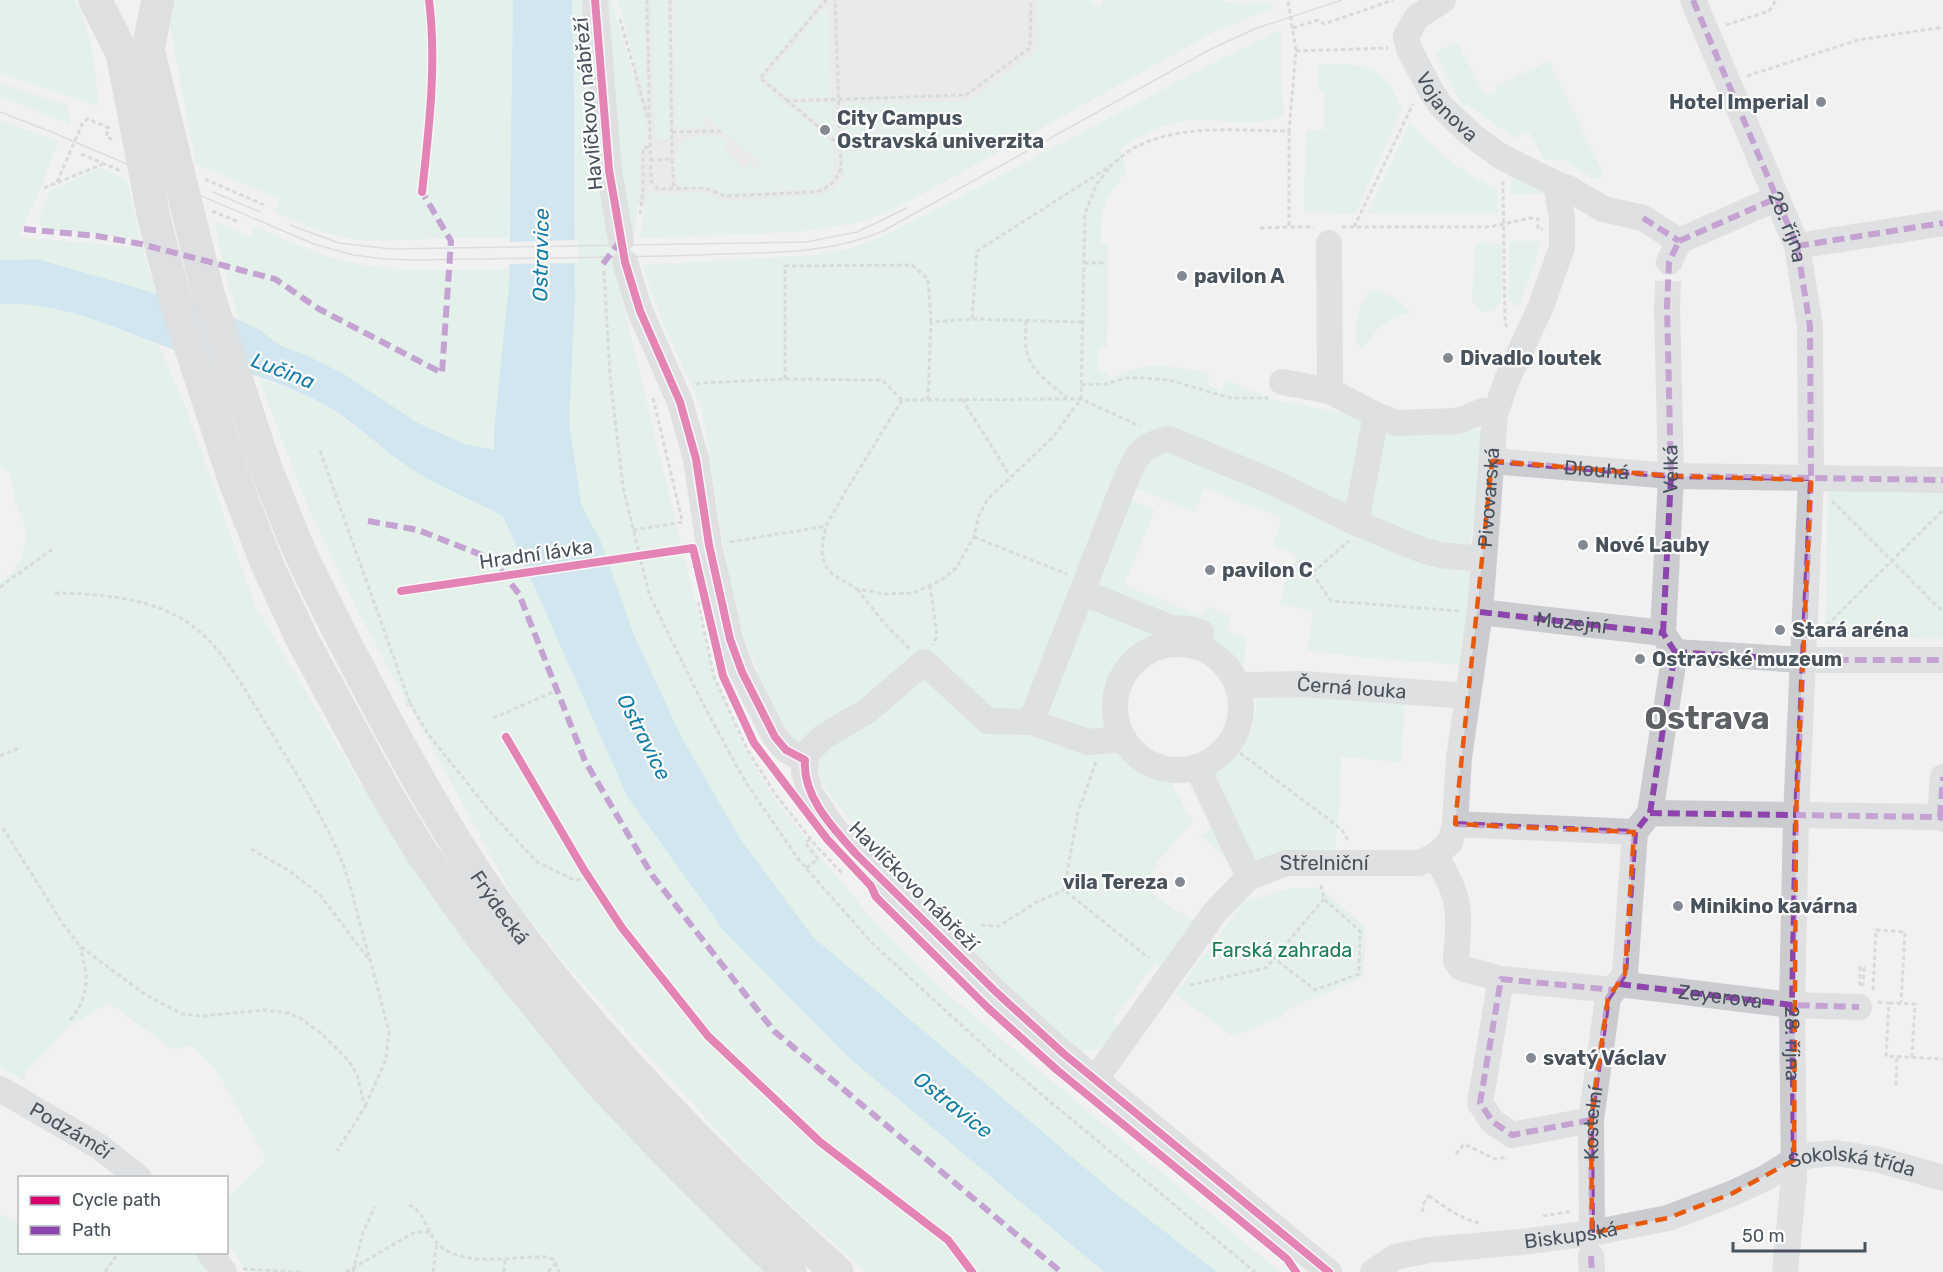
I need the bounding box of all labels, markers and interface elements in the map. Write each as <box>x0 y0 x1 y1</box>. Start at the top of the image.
street label: Havlíčkovo nábřeží <box>568 15 608 192</box>
street label: Vojanova <box>1411 68 1483 147</box>
place label: Hotel Imperial <box>1669 90 1809 114</box>
marker: Hotel Imperial <box>1814 95 1828 109</box>
place label: City Campus Ostravská univerzita <box>837 106 1044 153</box>
marker: City Campus Ostravská univerzita <box>818 123 832 137</box>
street label: 28. října <box>1763 187 1811 264</box>
water label: Ostravice <box>527 208 554 302</box>
place label: pavilon A <box>1194 264 1285 288</box>
marker: pavilon A <box>1175 269 1189 283</box>
place label: Divadlo loutek <box>1460 346 1602 370</box>
water label: Lučina <box>248 347 318 394</box>
marker: Divadlo loutek <box>1441 351 1455 365</box>
street label: Velká <box>1658 444 1683 494</box>
street label: Pivovarská <box>1473 447 1504 548</box>
street label: Dlouhá <box>1563 455 1630 484</box>
place label: Nové Lauby <box>1595 533 1710 557</box>
street label: Hradní lávka <box>478 534 594 574</box>
marker: Nové Lauby <box>1576 538 1590 552</box>
place label: pavilon C <box>1222 558 1313 582</box>
marker: pavilon C <box>1203 563 1217 577</box>
street label: Muzejní <box>1535 607 1609 639</box>
place label: Stará aréna <box>1792 618 1909 642</box>
marker: Stará aréna <box>1773 623 1787 637</box>
place label: Ostravské muzeum <box>1652 647 1842 671</box>
marker: Ostravské muzeum <box>1633 652 1647 666</box>
street label: Černá louka <box>1296 672 1407 704</box>
water label: Ostravice <box>612 690 677 784</box>
district label: Ostrava <box>1644 699 1770 737</box>
street label: Havlíčkovo nábřeží <box>844 816 985 957</box>
street label: Střelniční <box>1280 851 1370 875</box>
street label: Frýdecká <box>465 866 534 949</box>
place label: vila Tereza <box>1063 870 1168 894</box>
marker: vila Tereza <box>1173 875 1187 889</box>
place label: Minikino kavárna <box>1690 894 1858 918</box>
marker: Minikino kavárna <box>1671 899 1685 913</box>
park label: Farská zahrada <box>1212 938 1352 962</box>
street label: Zeyerova <box>1677 979 1764 1013</box>
street label: 28. října <box>1780 1006 1805 1081</box>
place label: svatý Václav <box>1543 1046 1667 1070</box>
marker: svatý Václav <box>1524 1051 1538 1065</box>
water label: Ostravice <box>909 1066 998 1143</box>
street label: Kostelní <box>1579 1084 1608 1160</box>
street label: Podzámčí <box>26 1097 118 1165</box>
street label: Sokolská třída <box>1786 1141 1918 1182</box>
legend <box>18 1176 228 1254</box>
text: Cycle path <box>72 1189 161 1211</box>
scale bar <box>1733 1215 1865 1253</box>
street label: Biskupská <box>1523 1216 1620 1253</box>
text: Path <box>72 1219 111 1241</box>
text: 50 m <box>1742 1225 1785 1247</box>

